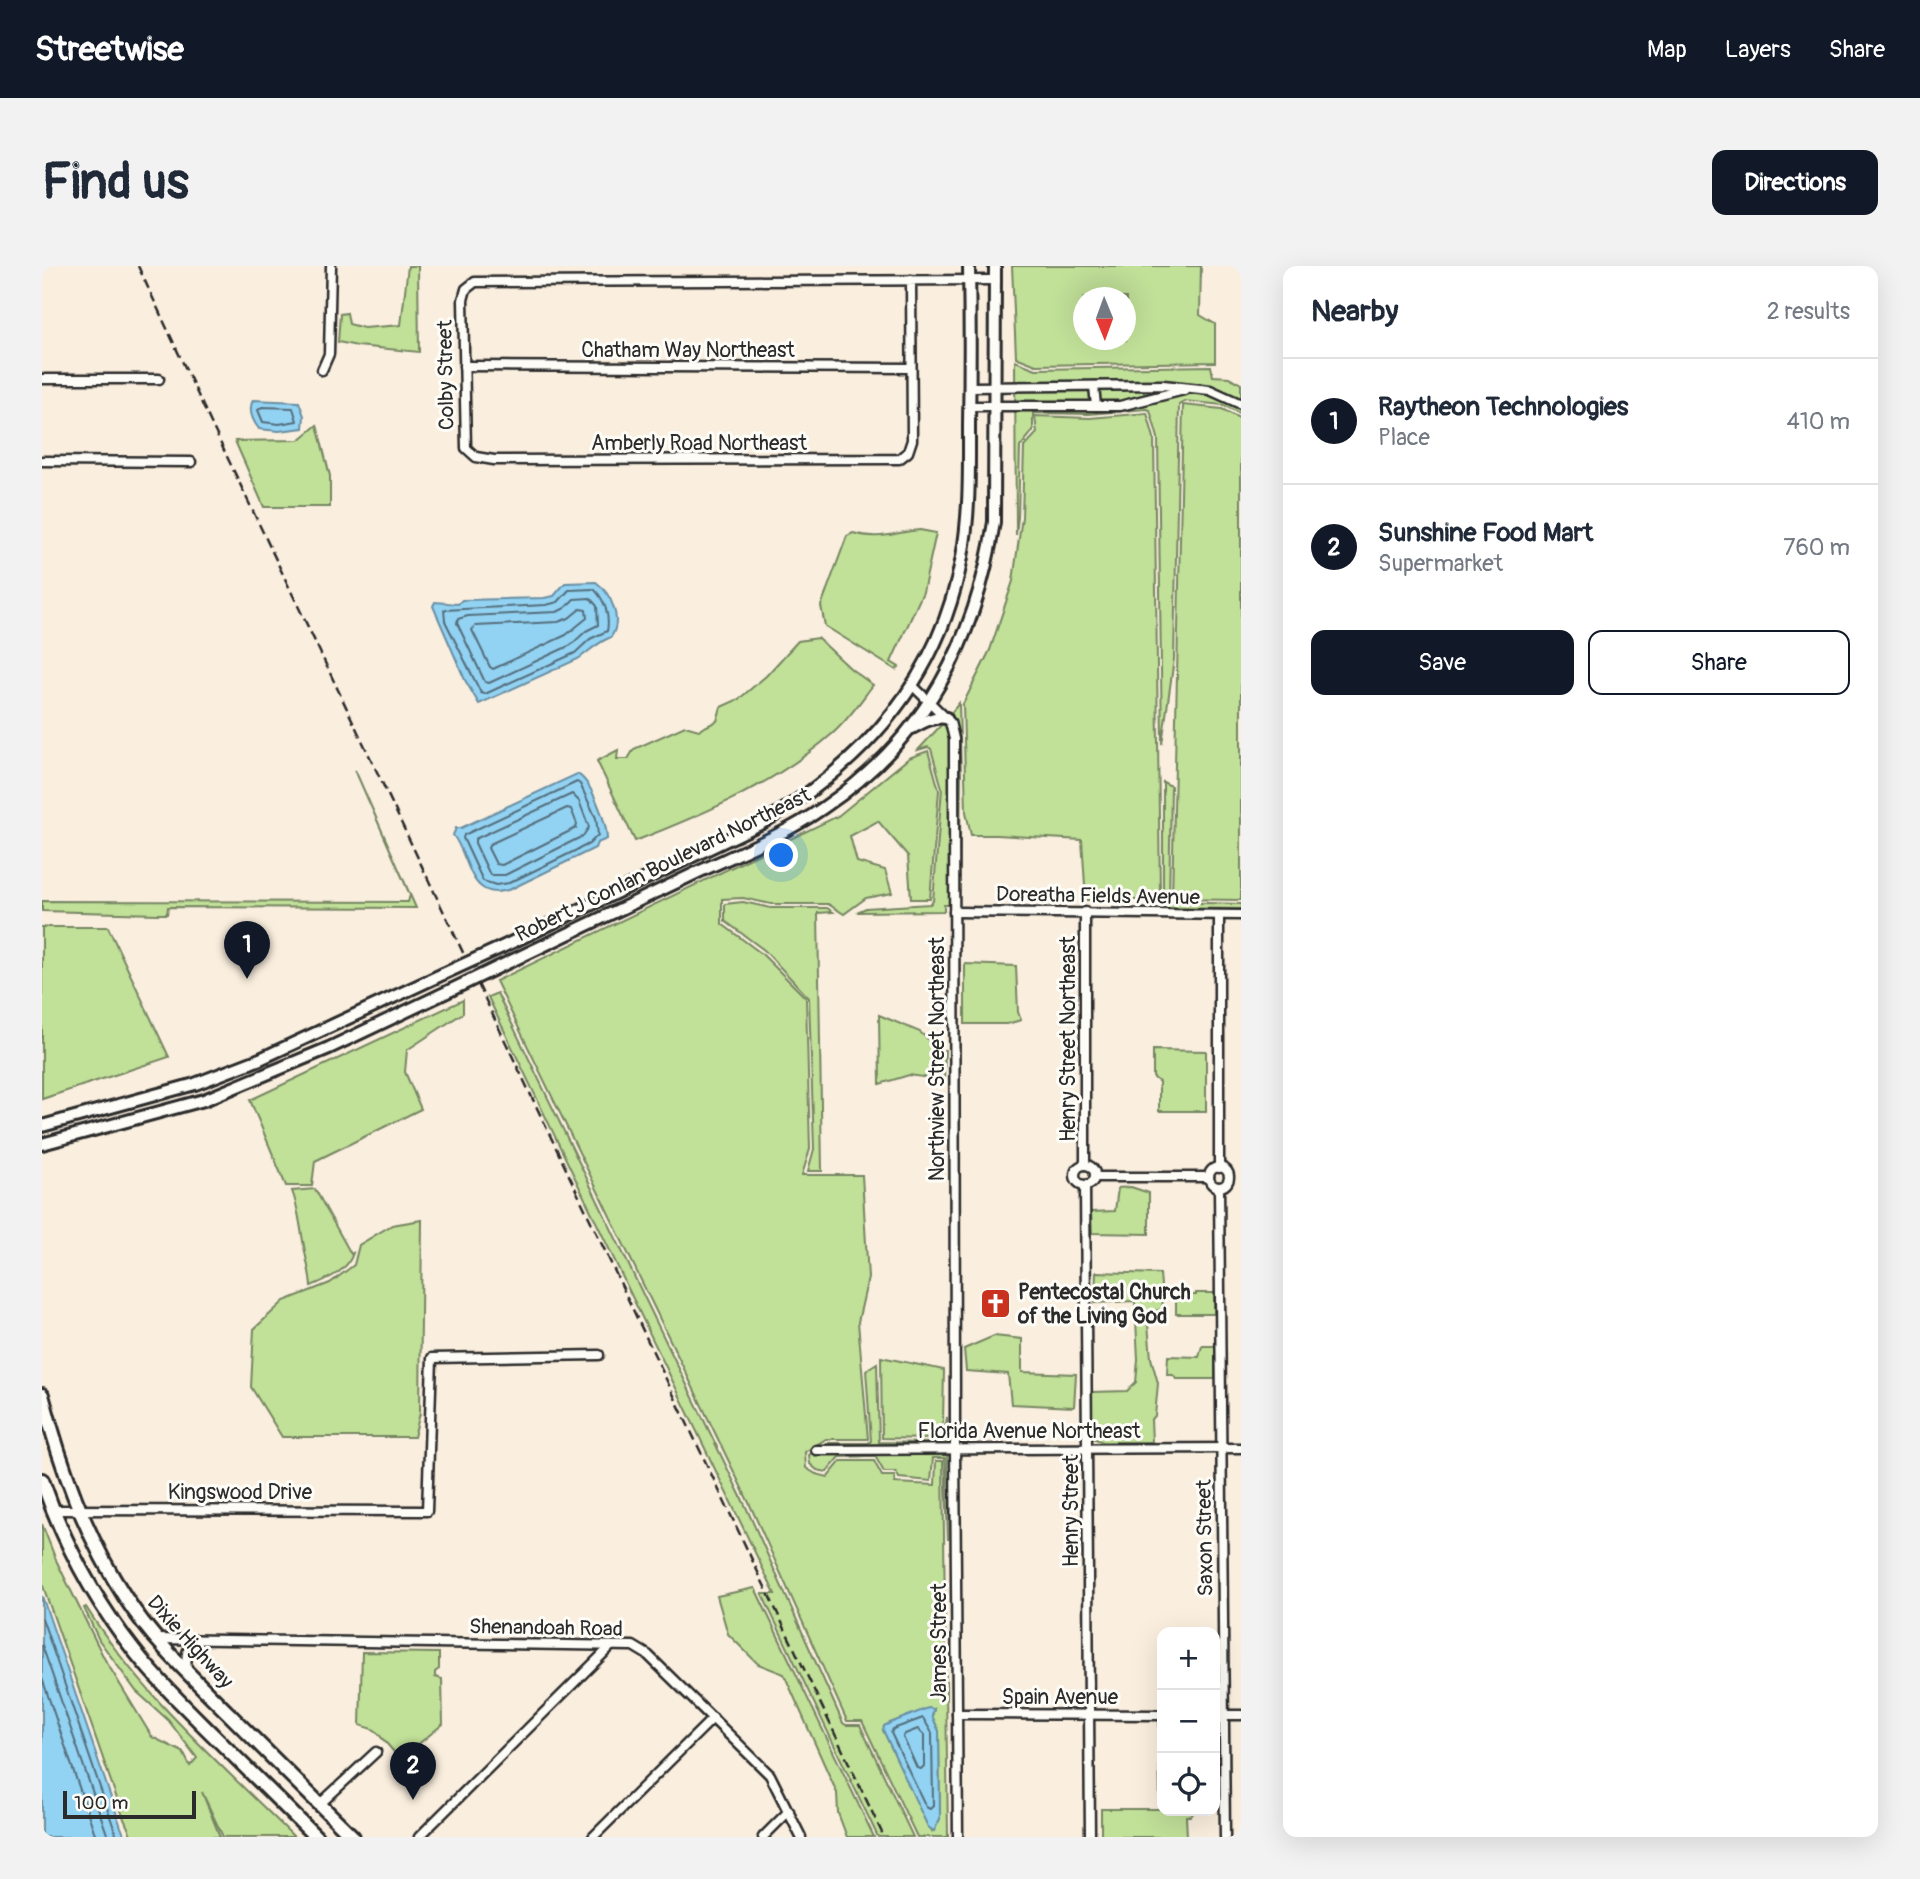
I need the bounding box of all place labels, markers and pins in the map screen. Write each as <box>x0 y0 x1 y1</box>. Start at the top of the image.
pin: 1 <box>224 921 270 979</box>
place label: Pentecostal Church of the Living God <box>1017 1279 1191 1330</box>
church icon: Pentecostal Church of the Living God <box>978 1287 1012 1321</box>
pin: 2 <box>390 1742 436 1800</box>

